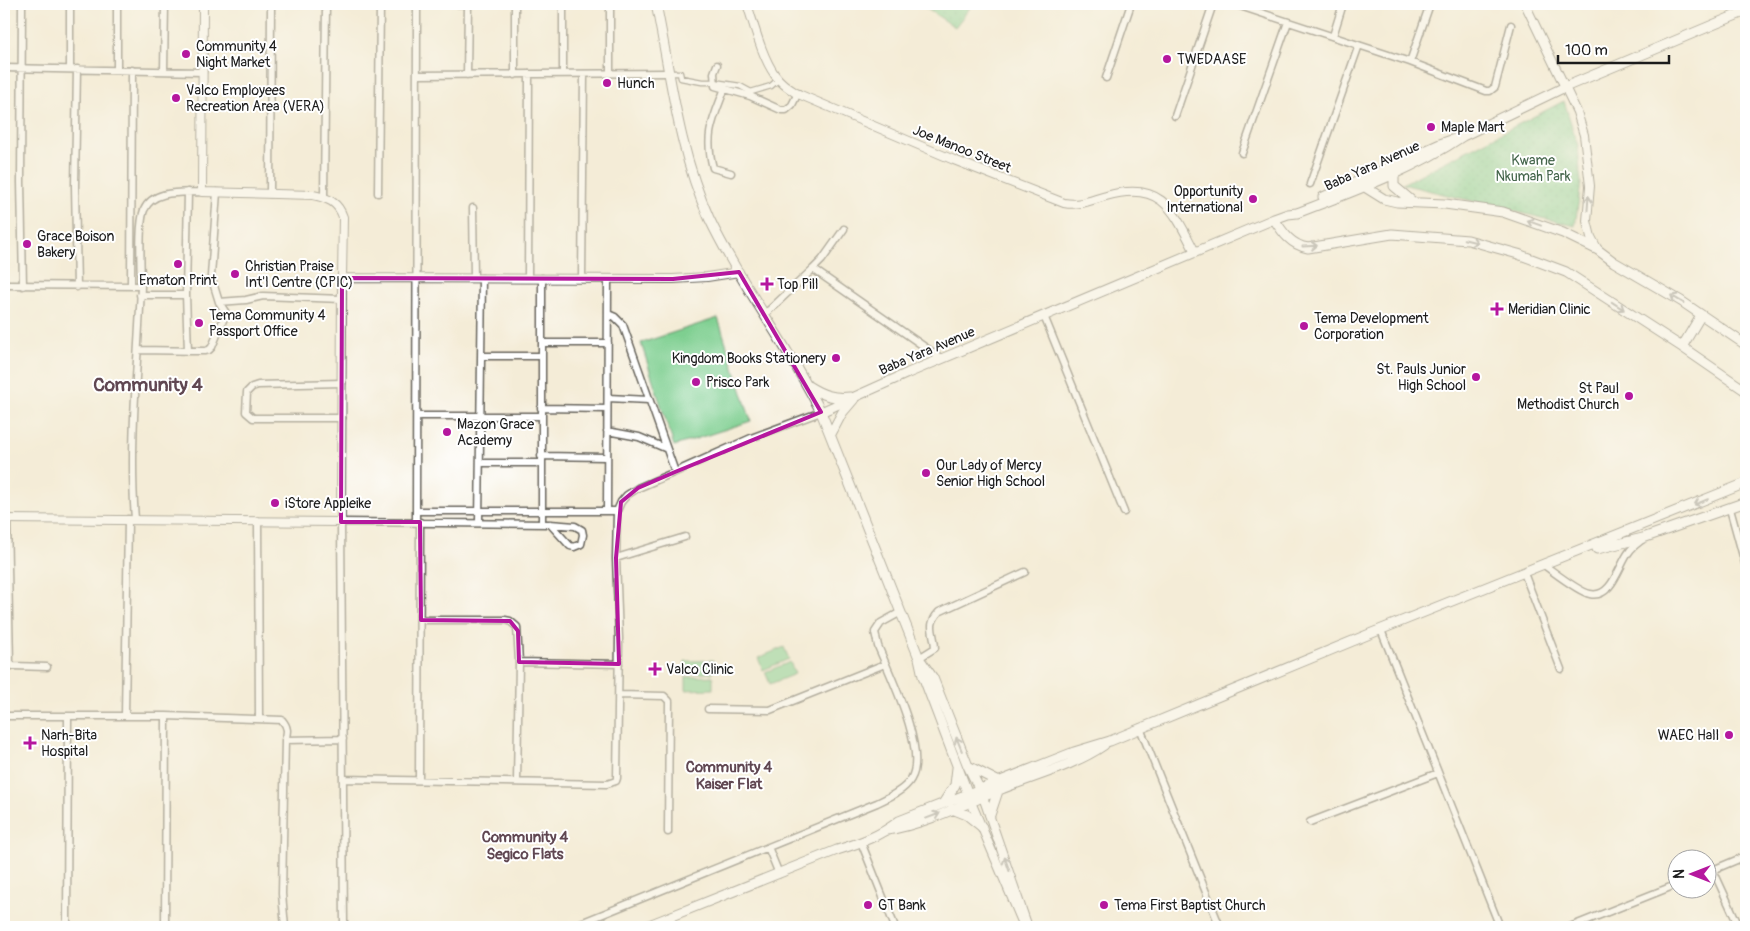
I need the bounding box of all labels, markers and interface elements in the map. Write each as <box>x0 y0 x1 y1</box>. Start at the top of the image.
scale bar <box>1558 32 1669 64</box>
place label: Community 4 Night Market <box>196 38 277 71</box>
text: 100 m <box>1565 41 1608 60</box>
marker: Community 4 Night Market <box>180 48 192 60</box>
place label: TWEDAASE <box>1177 51 1246 68</box>
marker: TWEDAASE <box>1161 53 1173 65</box>
place label: Hunch <box>617 75 655 92</box>
marker: Hunch <box>601 77 613 89</box>
place label: Valco Employees Recreation Area (VERA) <box>186 82 325 115</box>
marker: Valco Employees Recreation Area (VERA) <box>170 92 182 104</box>
place label: Maple Mart <box>1441 119 1505 136</box>
marker: Maple Mart <box>1425 121 1437 133</box>
street label: Joe Manoo Street <box>910 122 1014 177</box>
street label: Baba Yara Avenue <box>1322 137 1422 195</box>
park label: Kwame Nkumah Park <box>1496 152 1571 185</box>
place label: Opportunity International <box>1166 183 1243 216</box>
marker: Opportunity International <box>1247 193 1259 205</box>
one-way arrow <box>1584 195 1593 211</box>
one-way arrow <box>1526 218 1542 227</box>
place label: Grace Boison Bakery <box>37 228 114 261</box>
one-way arrow <box>1463 237 1479 246</box>
marker: Grace Boison Bakery <box>21 238 33 250</box>
one-way arrow <box>1302 242 1318 251</box>
marker: Ematon Print <box>172 258 184 270</box>
place label: Christian Praise Int'l Centre (CPIC) <box>245 258 353 291</box>
marker: Christian Praise Int'l Centre (CPIC) <box>229 268 241 280</box>
place label: Ematon Print <box>139 272 217 289</box>
place label: Top Pill <box>777 276 818 293</box>
marker: Top Pill <box>761 278 773 290</box>
one-way arrow <box>1670 293 1684 303</box>
place label: Meridian Clinic <box>1508 301 1591 318</box>
marker: Meridian Clinic <box>1490 302 1504 316</box>
one-way arrow <box>1611 302 1625 312</box>
place label: Tema Community 4 Passport Office <box>209 307 326 340</box>
place label: Tema Development Corporation <box>1314 310 1429 343</box>
marker: Tema Community 4 Passport Office <box>193 317 205 329</box>
marker: Tema Development Corporation <box>1298 320 1310 332</box>
street label: Baba Yara Avenue <box>876 323 978 379</box>
place label: Kingdom Books Stationery <box>672 350 826 367</box>
marker: Kingdom Books Stationery <box>830 352 842 364</box>
place label: St. Pauls Junior High School <box>1376 361 1466 394</box>
marker: St. Pauls Junior High School <box>1470 371 1482 383</box>
district label: Community 4 <box>93 373 203 397</box>
place label: Prisco Park <box>706 374 770 391</box>
marker: Prisco Park <box>690 376 702 388</box>
place label: St Paul Methodist Church <box>1517 380 1619 413</box>
marker: St Paul Methodist Church <box>1623 390 1635 402</box>
place label: Mazon Grace Academy <box>457 416 534 449</box>
marker: Mazon Grace Academy <box>441 426 453 438</box>
place label: Our Lady of Mercy Senior High School <box>936 457 1045 490</box>
marker: Our Lady of Mercy Senior High School <box>920 467 932 479</box>
place label: iStore Appleike <box>285 495 371 512</box>
marker: iStore Appleike <box>269 497 281 509</box>
one-way arrow <box>1694 498 1709 507</box>
place label: Valco Clinic <box>666 661 734 678</box>
marker: Valco Clinic <box>648 662 662 676</box>
place label: Narh-Bita Hospital <box>41 727 97 760</box>
place label: WAEC Hall <box>1658 727 1719 744</box>
marker: WAEC Hall <box>1723 729 1735 741</box>
marker: Narh-Bita Hospital <box>23 736 37 750</box>
one-way arrow <box>953 737 962 752</box>
district label: Community 4 Kaiser Flat <box>686 758 773 794</box>
one-way arrow <box>925 811 940 820</box>
district label: Community 4 Segico Flats <box>482 828 569 864</box>
north arrow <box>1668 848 1718 898</box>
one-way arrow <box>1002 857 1011 873</box>
text: N <box>1671 869 1688 879</box>
place label: GT Bank <box>878 897 926 914</box>
place label: Tema First Baptist Church <box>1114 897 1266 914</box>
marker: GT Bank <box>862 899 874 911</box>
marker: Tema First Baptist Church <box>1098 899 1110 911</box>

